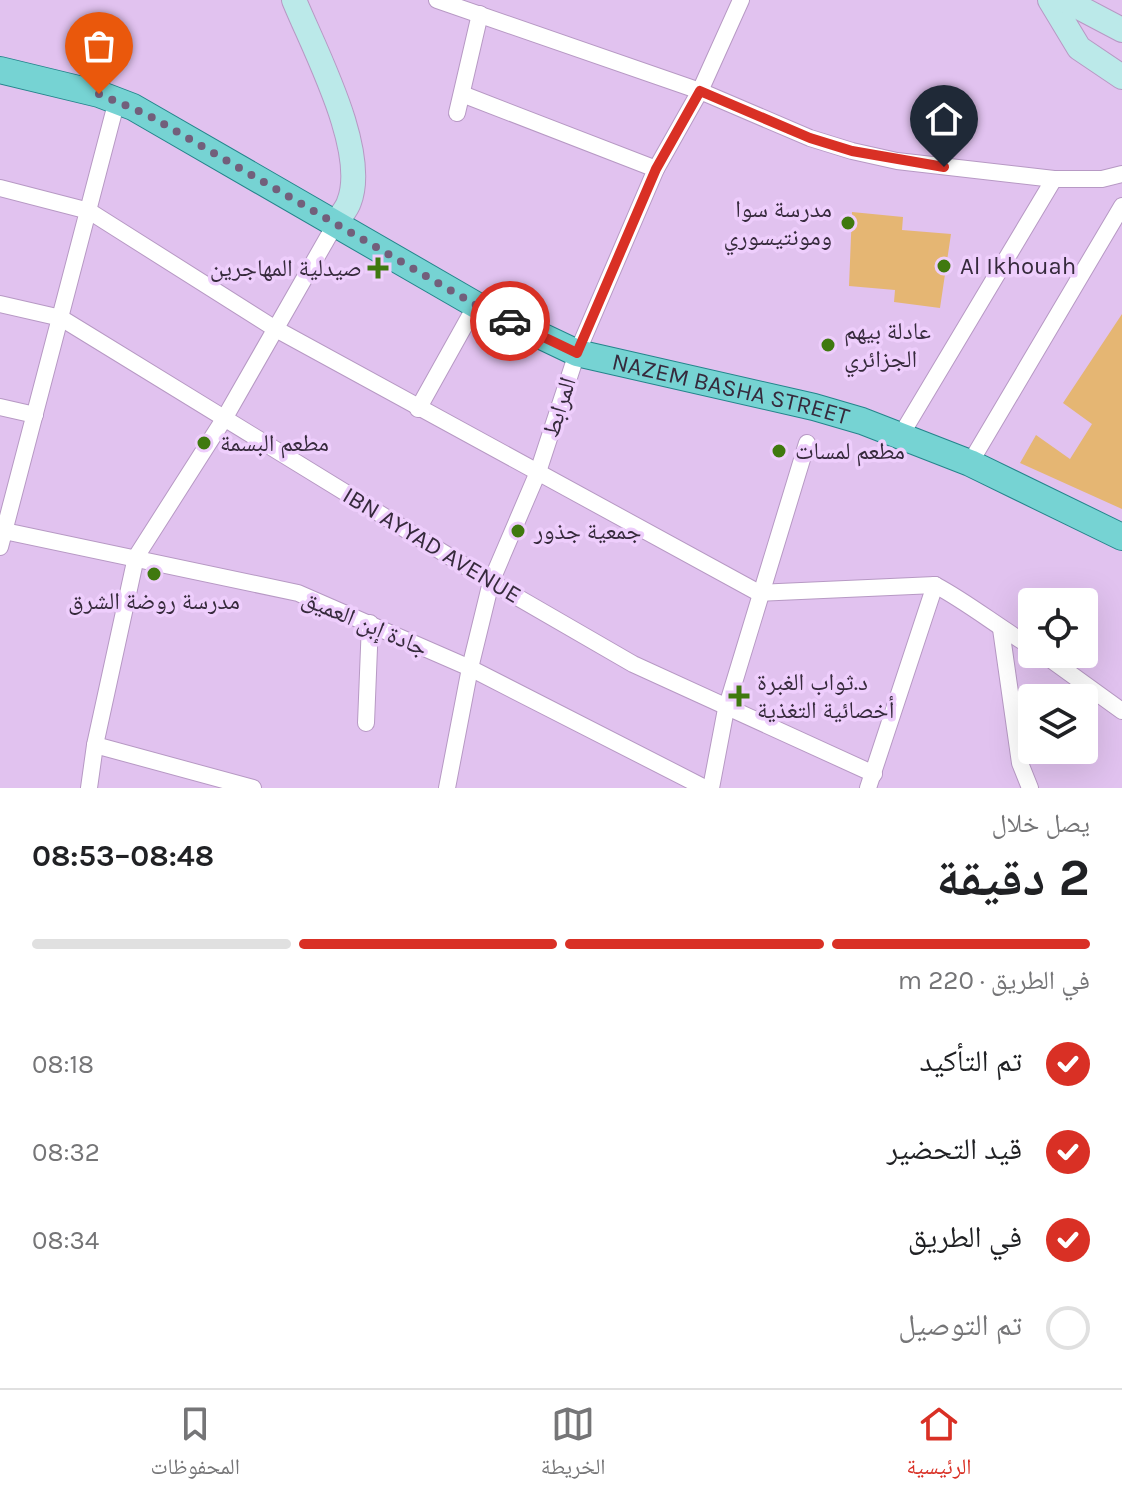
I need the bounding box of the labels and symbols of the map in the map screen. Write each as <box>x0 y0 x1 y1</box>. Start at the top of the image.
pin <box>65 12 133 94</box>
pin <box>910 85 978 167</box>
place label: مدرسة سوا ومونتيسوري <box>723 195 832 256</box>
marker: مدرسة سوا ومونتيسوري <box>839 214 857 232</box>
place label: Al Ikhouah <box>960 252 1076 280</box>
place label: صيدلية المهاجرين <box>210 254 362 282</box>
marker: Al Ikhouah <box>935 257 953 275</box>
marker: صيدلية المهاجرين <box>369 259 387 277</box>
courier <box>470 281 550 361</box>
place label: عادلة بيهم الجزائري <box>844 317 931 378</box>
marker: عادلة بيهم الجزائري <box>819 336 837 354</box>
street label: NAZEM BASHA STREET <box>609 347 853 431</box>
street label: المرابط <box>536 374 582 440</box>
place label: مطعم البسمة <box>220 429 329 459</box>
marker: مطعم البسمة <box>195 434 213 452</box>
place label: مطعم لمسات <box>795 437 905 467</box>
marker: مطعم لمسات <box>770 442 788 460</box>
street label: IBN AYYAD AVENUE <box>338 481 526 609</box>
place label: جمعية جذور <box>533 517 641 545</box>
marker: جمعية جذور <box>509 522 527 540</box>
marker: مدرسة روضة الشرق <box>145 565 163 583</box>
street label: جادة إبن العميق <box>298 584 432 663</box>
place label: مدرسة روضة الشرق <box>68 587 240 615</box>
place label: د.ثواب الغبرة أخصائية التغذية <box>757 668 894 724</box>
marker: د.ثواب الغبرة أخصائية التغذية <box>728 685 750 707</box>

